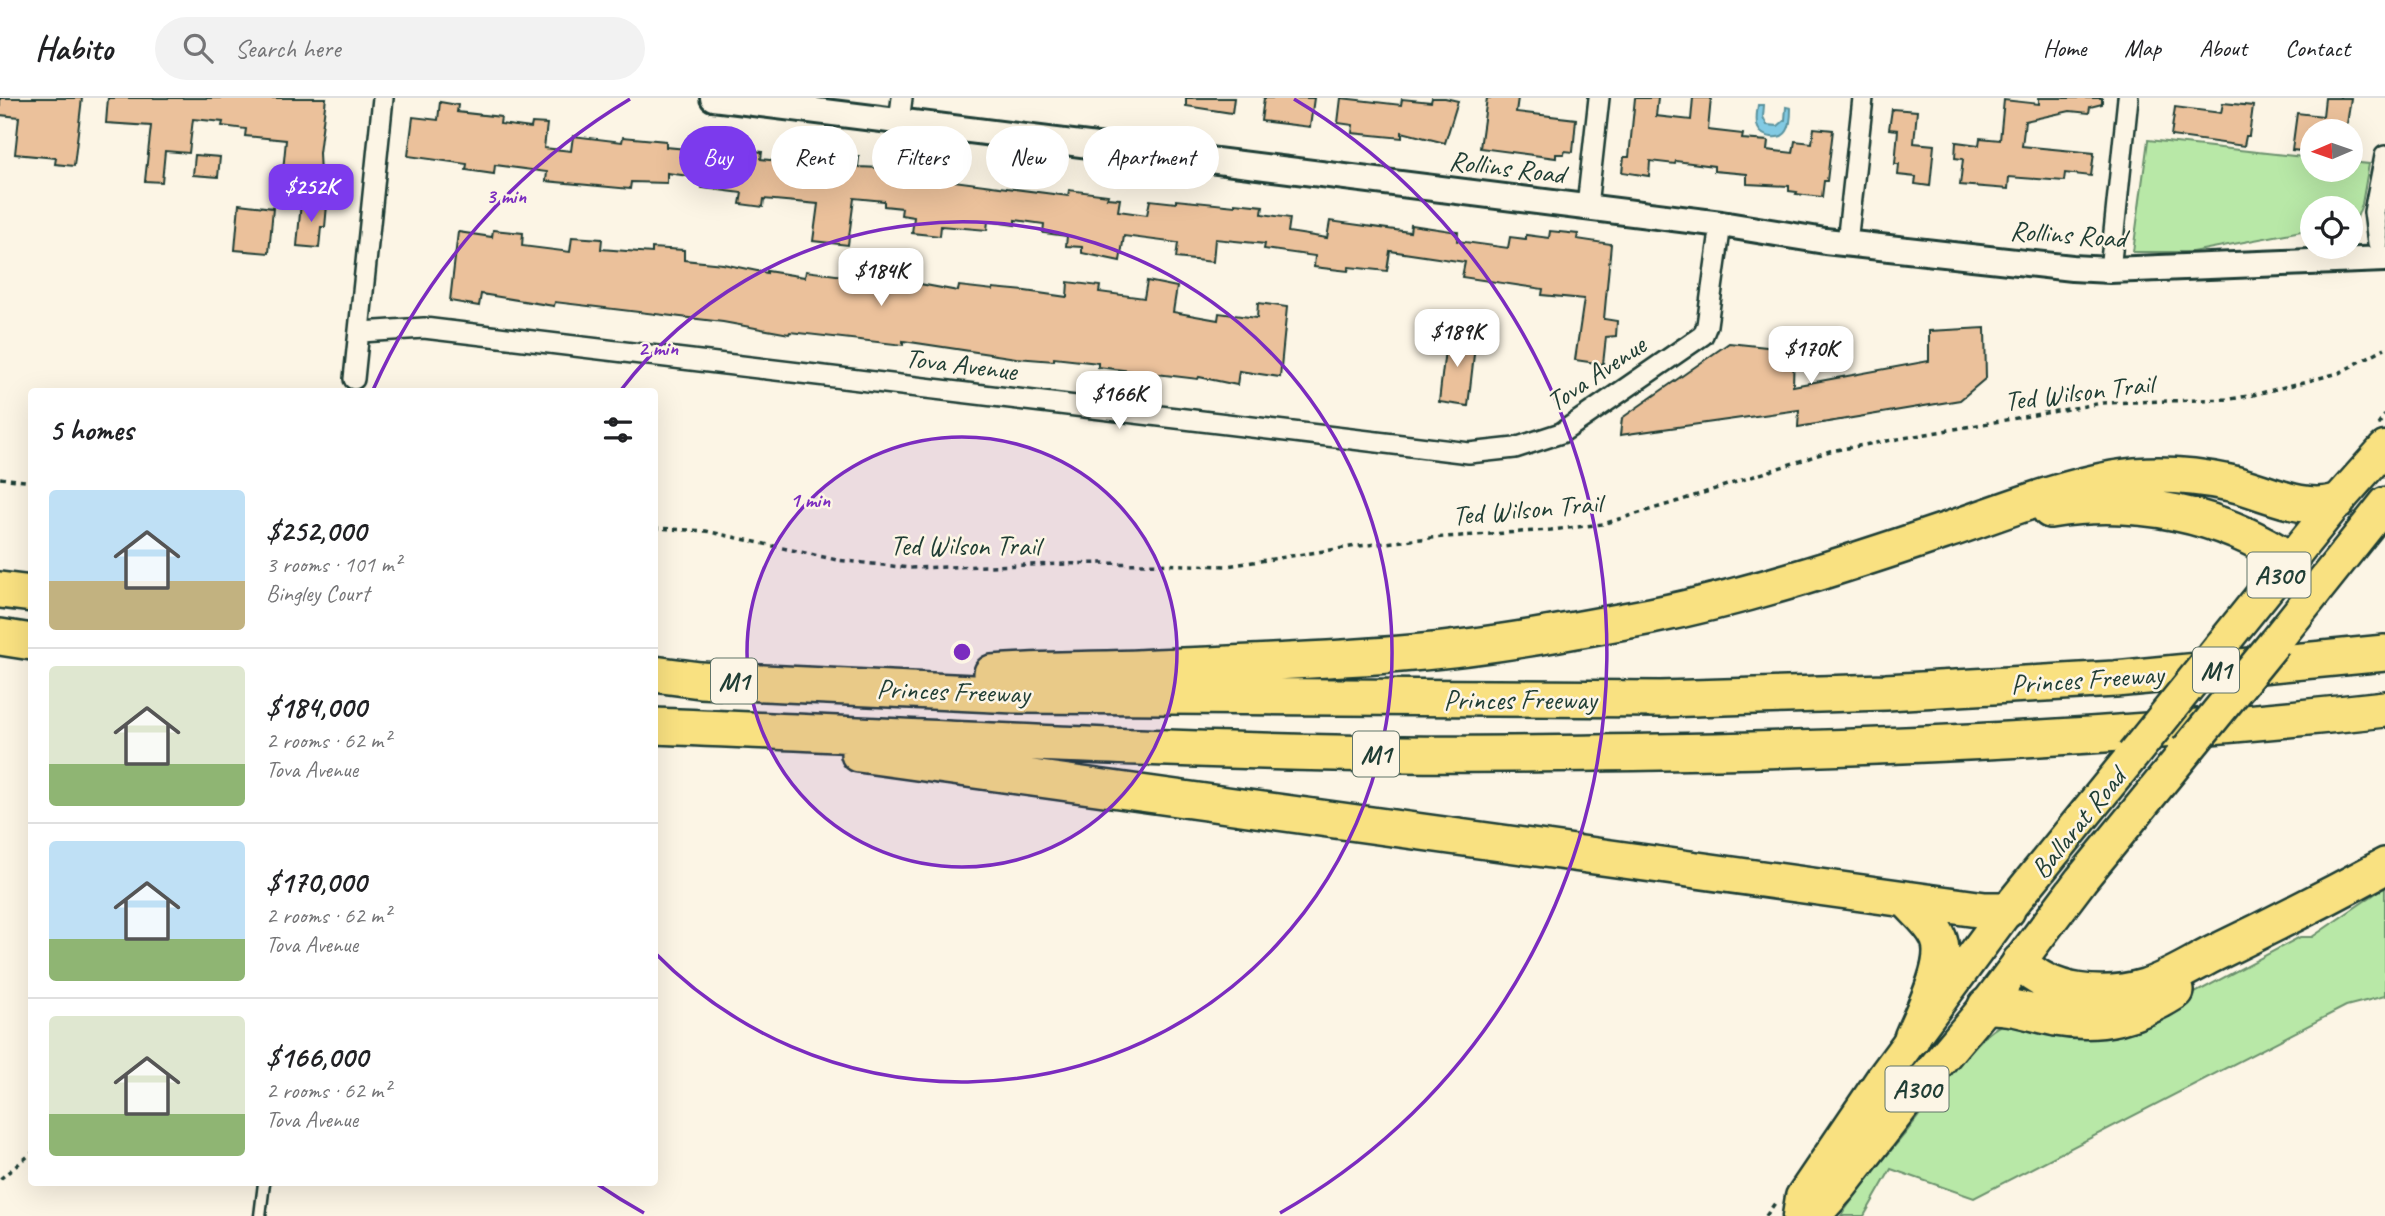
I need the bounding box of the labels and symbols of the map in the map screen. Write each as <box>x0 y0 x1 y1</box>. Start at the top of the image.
north arrow <box>2300 119 2362 182</box>
street label: Rollins Road <box>1447 143 1571 192</box>
pin: $252K <box>262 164 360 224</box>
text: 3 min <box>486 183 526 209</box>
street label: Rollins Road <box>2009 212 2131 256</box>
pin: $184K <box>832 248 930 308</box>
pin: $189K <box>1408 310 1506 369</box>
street label: Tova Avenue <box>1540 326 1654 419</box>
pin: $170K <box>1762 327 1860 386</box>
text: 2 min <box>638 335 678 361</box>
street label: Tova Avenue <box>903 340 1021 388</box>
street label: Ted Wilson Trail <box>2003 365 2161 419</box>
pin: $166K <box>1070 372 1168 431</box>
street label: Ted Wilson Trail <box>1451 485 1608 533</box>
text: 1 min <box>790 487 830 513</box>
street label: Ted Wilson Trail <box>890 528 1045 563</box>
road number: A300 <box>2248 552 2310 597</box>
centre of rings <box>950 640 974 664</box>
road number: M1 <box>2193 648 2239 692</box>
street label: Princes Freeway <box>2009 656 2167 702</box>
road number: M1 <box>711 659 757 704</box>
street label: Princes Freeway <box>876 671 1033 711</box>
street label: Princes Freeway <box>1443 682 1599 717</box>
road number: M1 <box>1353 732 1399 776</box>
street label: Ballarat Road <box>2023 758 2136 885</box>
road number: A300 <box>1885 1066 1948 1112</box>

